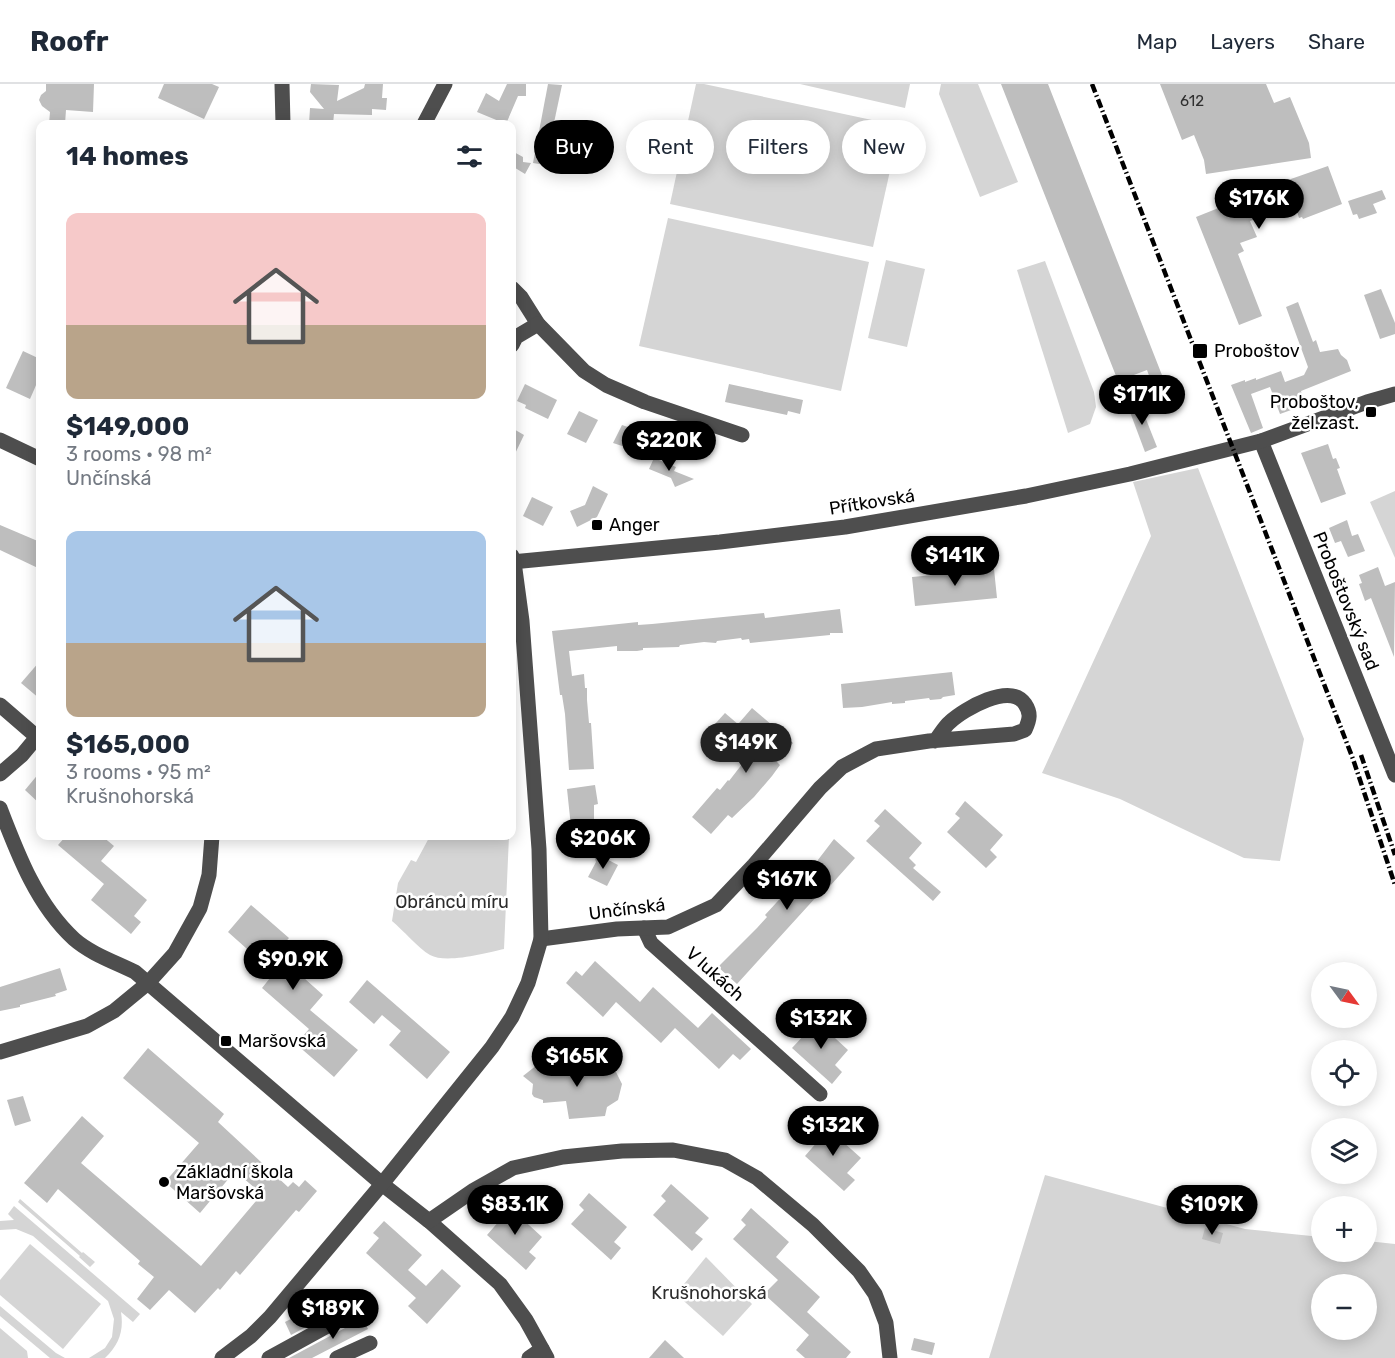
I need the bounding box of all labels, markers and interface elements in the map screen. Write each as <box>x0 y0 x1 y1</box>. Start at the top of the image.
text: Roofr <box>30 25 108 58</box>
text: Map <box>1136 29 1177 54</box>
text: Layers <box>1210 29 1275 54</box>
text: Share <box>1308 29 1365 54</box>
house number: 612 <box>1180 92 1204 110</box>
chip: Buy <box>534 120 614 174</box>
chip: Rent <box>626 120 714 174</box>
chip: Filters <box>726 120 830 174</box>
chip: New <box>842 120 926 174</box>
icon: filters <box>453 140 486 173</box>
text: 14 homes <box>66 141 189 172</box>
pin: $176K <box>1217 179 1301 230</box>
text: $176K <box>1229 186 1289 210</box>
icon: home <box>222 252 330 360</box>
place label: Proboštov <box>1214 340 1300 362</box>
marker: Proboštov <box>1191 342 1209 360</box>
pin: $171K <box>1100 375 1184 426</box>
text: $171K <box>1113 382 1171 406</box>
place label: Proboštov, žel.zast. <box>1270 391 1359 434</box>
marker: Proboštov, žel.zast. <box>1364 405 1378 419</box>
text: $149,000 <box>66 411 189 442</box>
pin: $220K <box>627 421 711 472</box>
text: $220K <box>636 428 702 452</box>
text: 3 rooms · 98 m² <box>66 442 212 466</box>
text: Unčínská <box>66 466 152 490</box>
street label: Přítkovská <box>828 484 916 520</box>
place label: Anger <box>609 514 660 536</box>
marker: Anger <box>590 518 604 532</box>
street label: Proboštovský sad <box>1308 528 1384 674</box>
pin: $141K <box>913 536 997 587</box>
text: $141K <box>925 543 985 567</box>
icon: home <box>222 570 330 678</box>
pin: $149K <box>704 723 788 774</box>
text: $165,000 <box>66 729 190 760</box>
text: $149K <box>715 730 777 754</box>
text: 3 rooms · 95 m² <box>66 760 211 784</box>
text: Krušnohorská <box>66 784 194 808</box>
pin: $206K <box>561 819 645 870</box>
text: $206K <box>570 826 636 850</box>
pin: $167K <box>745 860 829 911</box>
text: $167K <box>757 867 817 891</box>
park label: Obránců míru <box>395 891 509 913</box>
street label: Unčínská <box>587 893 667 925</box>
pin: $90.9K <box>244 940 342 991</box>
street label: V lukách <box>681 942 749 1006</box>
text: $90.9K <box>258 947 328 971</box>
north arrow <box>1311 962 1377 1028</box>
map controls <box>1311 962 1377 1340</box>
pin: $132K <box>779 999 863 1050</box>
text: $132K <box>790 1006 852 1030</box>
place label: Maršovská <box>238 1030 326 1052</box>
marker: Maršovská <box>219 1034 233 1048</box>
pin: $165K <box>535 1037 619 1088</box>
button: locate <box>1311 1040 1377 1106</box>
text: $165K <box>546 1044 608 1068</box>
pin: $132K <box>791 1106 875 1157</box>
text: $132K <box>802 1113 864 1137</box>
button: layers <box>1311 1118 1377 1184</box>
place label: Základní škola Maršovská <box>176 1161 293 1204</box>
marker: Základní škola Maršovská <box>157 1175 171 1189</box>
pin: $83.1K <box>466 1185 564 1236</box>
pin: $109K <box>1170 1185 1254 1236</box>
text: $83.1K <box>481 1192 549 1216</box>
text: $109K <box>1181 1192 1243 1216</box>
button: + <box>1311 1196 1377 1262</box>
button: − <box>1311 1274 1377 1340</box>
park label: Krušnohorská <box>651 1282 767 1304</box>
pin: $189K <box>291 1289 375 1340</box>
text: $189K <box>302 1296 364 1320</box>

